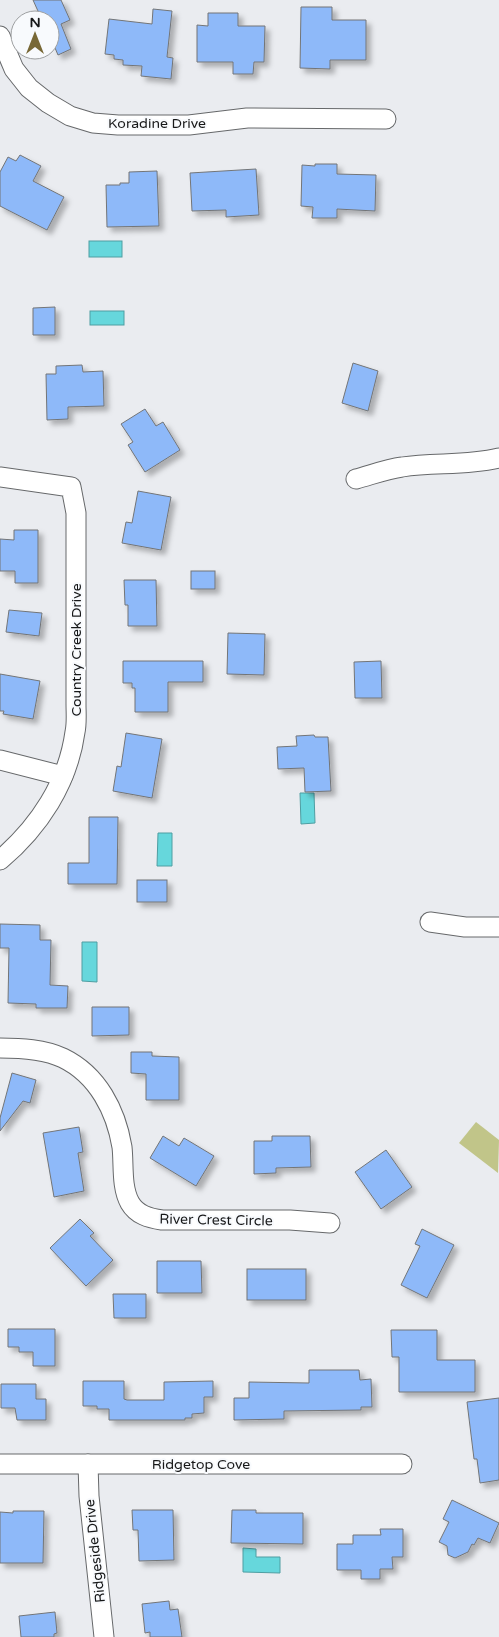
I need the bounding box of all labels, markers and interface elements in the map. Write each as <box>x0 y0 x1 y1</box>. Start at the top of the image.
north arrow <box>10 10 60 60</box>
text: N <box>29 14 41 31</box>
street label: Koradine Drive <box>108 115 206 132</box>
street label: Country Creek Drive <box>68 583 85 717</box>
street label: River Crest Circle <box>159 1211 273 1229</box>
street label: Ridgetop Cove <box>152 1456 250 1473</box>
street label: Ridgeside Drive <box>81 1498 109 1604</box>

